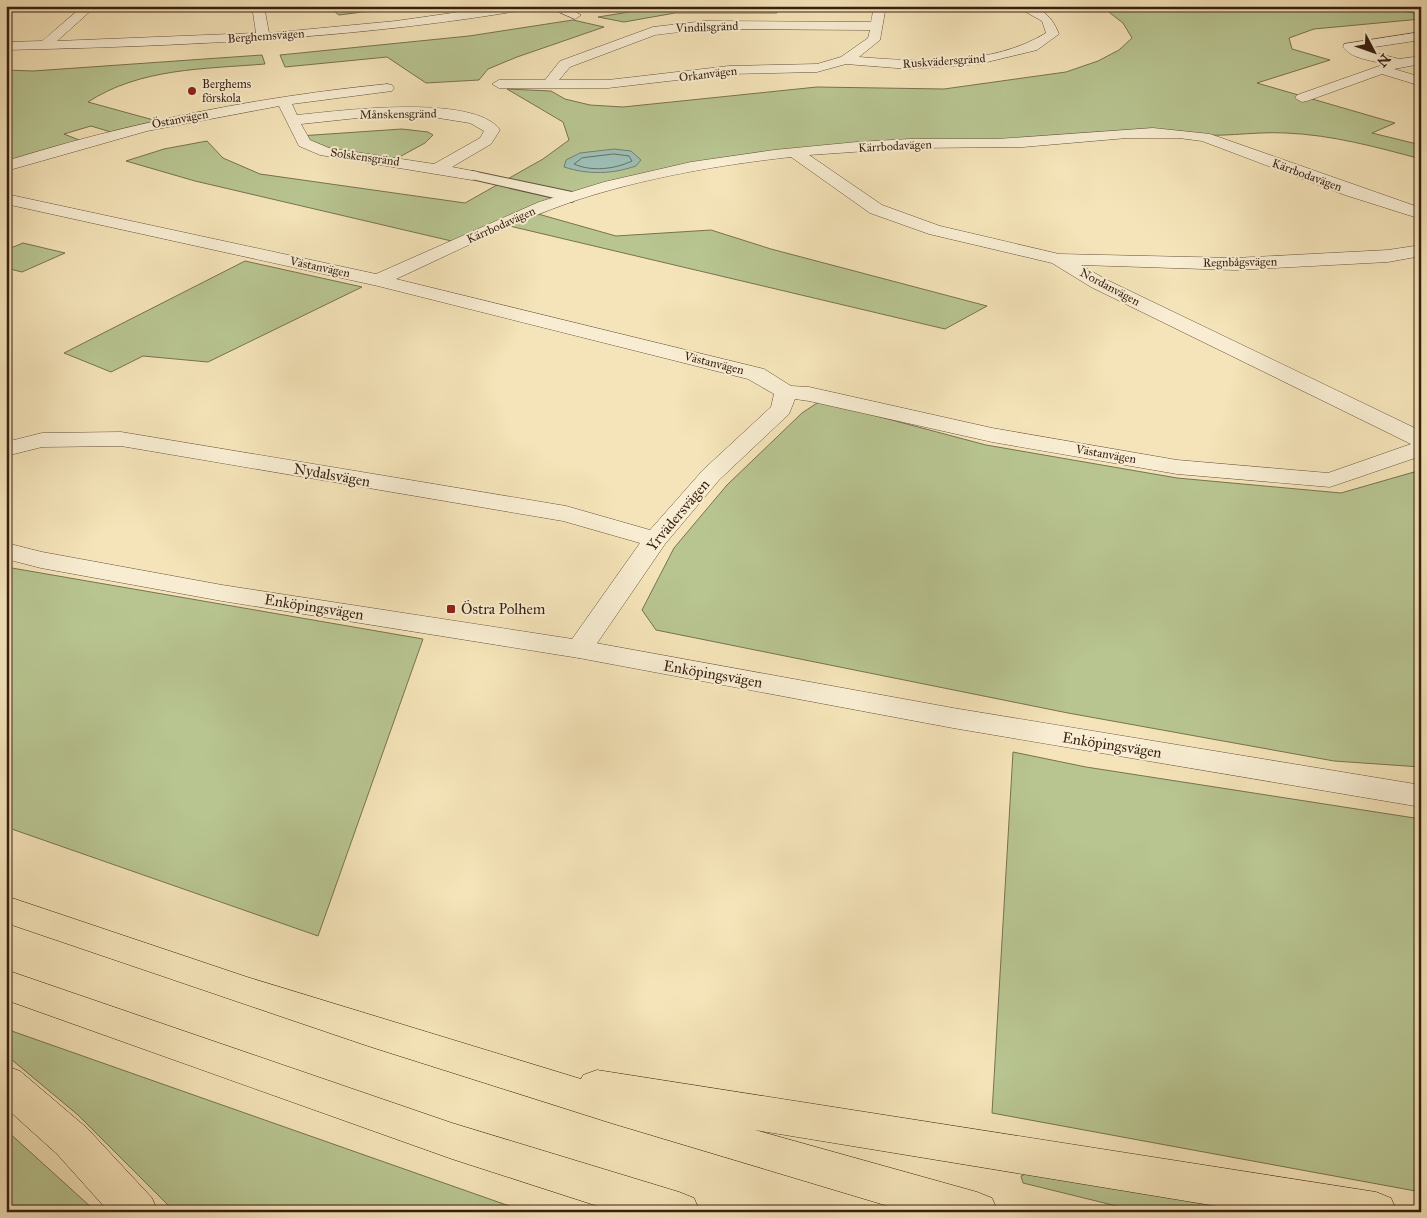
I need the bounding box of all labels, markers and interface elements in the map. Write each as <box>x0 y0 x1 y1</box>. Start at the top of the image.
street label: Vindilsgränd <box>674 19 739 36</box>
street label: Berghemsvägen <box>227 26 305 47</box>
north arrow <box>1350 28 1400 78</box>
text: N <box>1373 50 1394 70</box>
street label: Ruskvädersgränd <box>902 51 986 72</box>
street label: Orkanvägen <box>678 63 738 85</box>
place label: Berghems förskola <box>202 77 251 105</box>
marker: Berghems förskola <box>186 85 198 97</box>
street label: Östanvägen <box>150 106 210 132</box>
street label: Månskensgränd <box>359 106 437 123</box>
street label: Kärrbodavägen <box>858 137 933 156</box>
street label: Solskensgränd <box>329 145 400 170</box>
street label: Kärrbodavägen <box>1270 156 1344 195</box>
street label: Kärrbodavägen <box>465 203 538 247</box>
street label: Västanvägen <box>287 254 352 281</box>
street label: Regnbågsvägen <box>1203 254 1278 271</box>
street label: Nordanvägen <box>1077 265 1143 310</box>
street label: Västanvägen <box>681 349 746 378</box>
street label: Västanvägen <box>1074 442 1138 467</box>
street label: Nydalsvägen <box>292 459 372 491</box>
street label: Yrvädersvägen <box>643 475 713 555</box>
street label: Enköpingsvägen <box>263 590 365 624</box>
place label: Östra Polhem <box>461 599 546 618</box>
marker: Östra Polhem <box>445 603 457 615</box>
street label: Enköpingsvägen <box>662 656 764 692</box>
street label: Enköpingsvägen <box>1061 728 1163 762</box>

